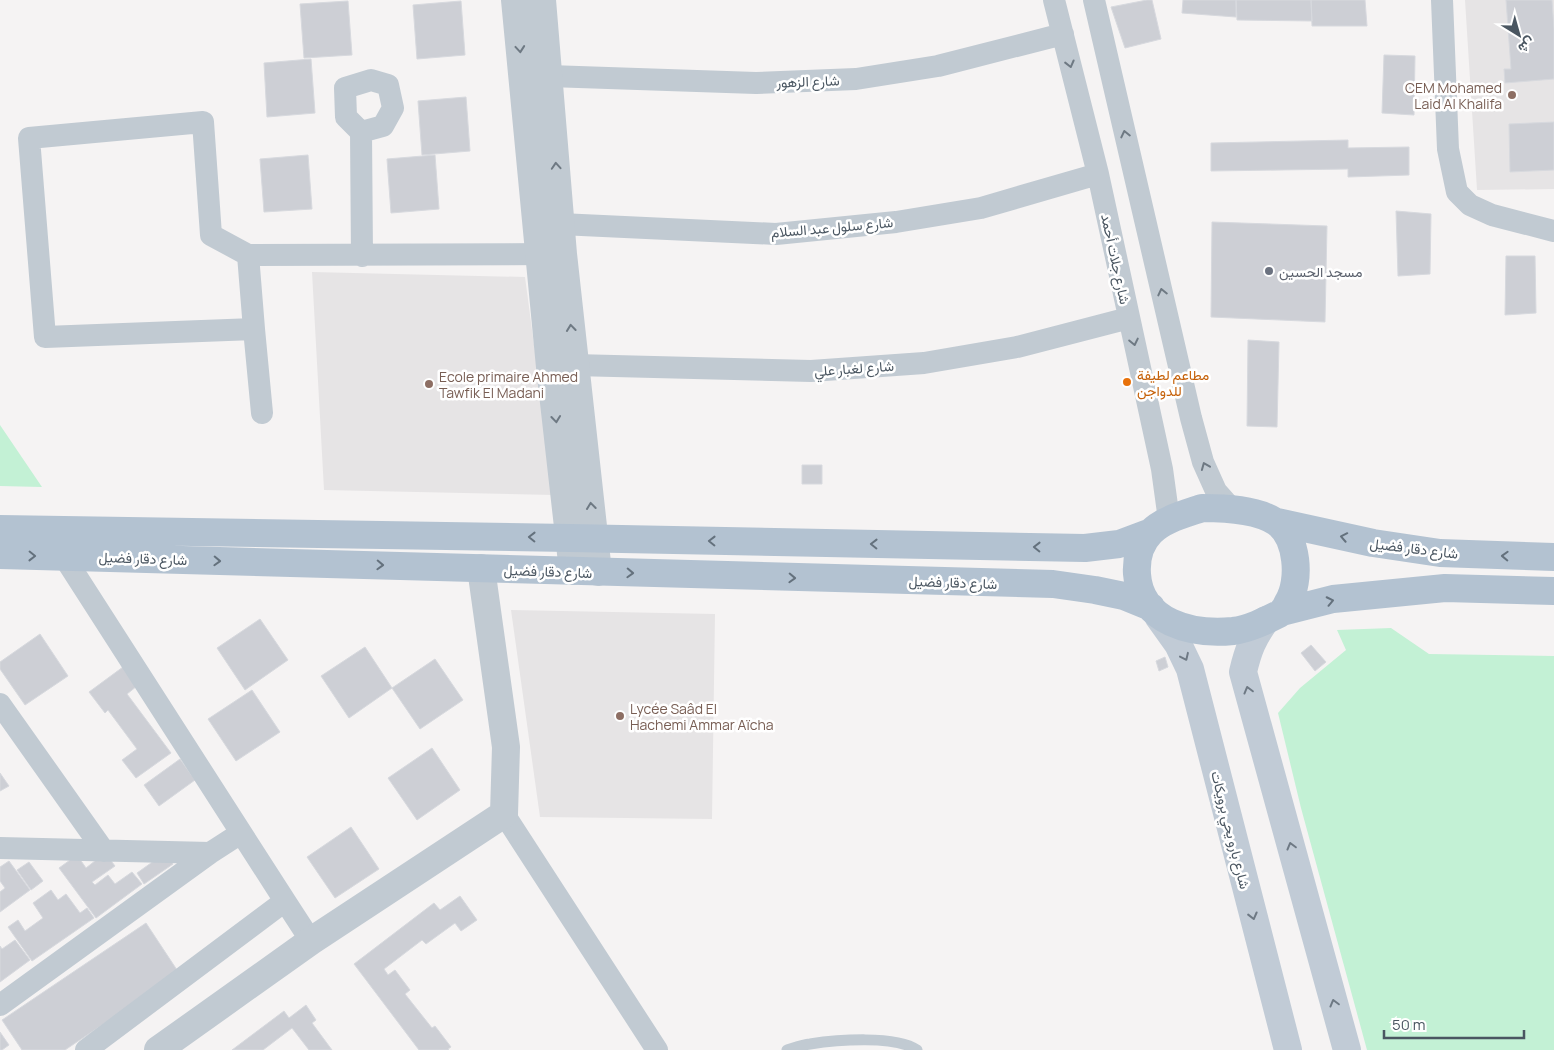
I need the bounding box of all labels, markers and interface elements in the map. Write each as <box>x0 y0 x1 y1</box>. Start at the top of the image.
north arrow <box>1494 10 1544 60</box>
text: ش <box>1515 33 1540 59</box>
one-way arrow <box>514 45 525 53</box>
one-way arrow <box>1064 60 1075 69</box>
street label: شارع الزهور <box>775 70 840 94</box>
place label: CEM Mohamed Laid Al Khalifa <box>1405 78 1502 113</box>
marker: CEM Mohamed Laid Al Khalifa <box>1506 89 1518 101</box>
one-way arrow <box>1120 129 1131 138</box>
one-way arrow <box>550 161 561 169</box>
street label: شارع سلول عبد السلام <box>770 212 894 244</box>
street label: شارع جلات أحمد <box>1095 212 1135 306</box>
place label: مسجد الحسين <box>1279 262 1362 281</box>
marker: مسجد الحسين <box>1263 265 1275 277</box>
one-way arrow <box>1157 288 1168 296</box>
one-way arrow <box>565 323 576 331</box>
one-way arrow <box>1128 338 1139 346</box>
street label: شارع لغبار علي <box>813 356 895 383</box>
place label: مطاعم لطيفة للدواجن <box>1137 365 1209 400</box>
place label: Ecole primaire Ahmed Tawfik El Madani <box>439 367 578 402</box>
marker: مطاعم لطيفة للدواجن <box>1121 376 1133 388</box>
marker: Ecole primaire Ahmed Tawfik El Madani <box>423 378 435 390</box>
one-way arrow <box>550 416 561 424</box>
one-way arrow <box>1201 463 1211 471</box>
one-way arrow <box>586 502 597 510</box>
one-way arrow <box>528 532 536 542</box>
one-way arrow <box>1340 533 1349 543</box>
street label: شارع دقار فضيل <box>1369 533 1459 565</box>
one-way arrow <box>707 536 715 546</box>
one-way arrow <box>870 539 878 549</box>
one-way arrow <box>1032 542 1040 552</box>
street label: شارع دقار فضيل <box>98 547 188 571</box>
one-way arrow <box>28 550 36 561</box>
one-way arrow <box>1501 550 1509 561</box>
one-way arrow <box>214 555 222 566</box>
one-way arrow <box>376 560 384 571</box>
street label: شارع دقار فضيل <box>503 560 593 584</box>
one-way arrow <box>626 568 634 578</box>
street label: شارع دقار فضيل <box>908 571 998 595</box>
one-way arrow <box>788 572 796 583</box>
one-way arrow <box>1325 596 1334 606</box>
one-way arrow <box>1178 652 1189 661</box>
one-way arrow <box>1243 685 1254 694</box>
place label: Lycée Saâd El Hachemi Ammar Aïcha <box>630 699 774 734</box>
marker: Lycée Saâd El Hachemi Ammar Aïcha <box>614 710 626 722</box>
street label: شارع بارو يحي برويكات <box>1204 769 1255 892</box>
one-way arrow <box>1287 843 1297 851</box>
one-way arrow <box>1247 911 1258 920</box>
one-way arrow <box>1330 999 1340 1008</box>
scale bar <box>1384 1008 1524 1040</box>
text: 50 m <box>1392 1014 1426 1035</box>

